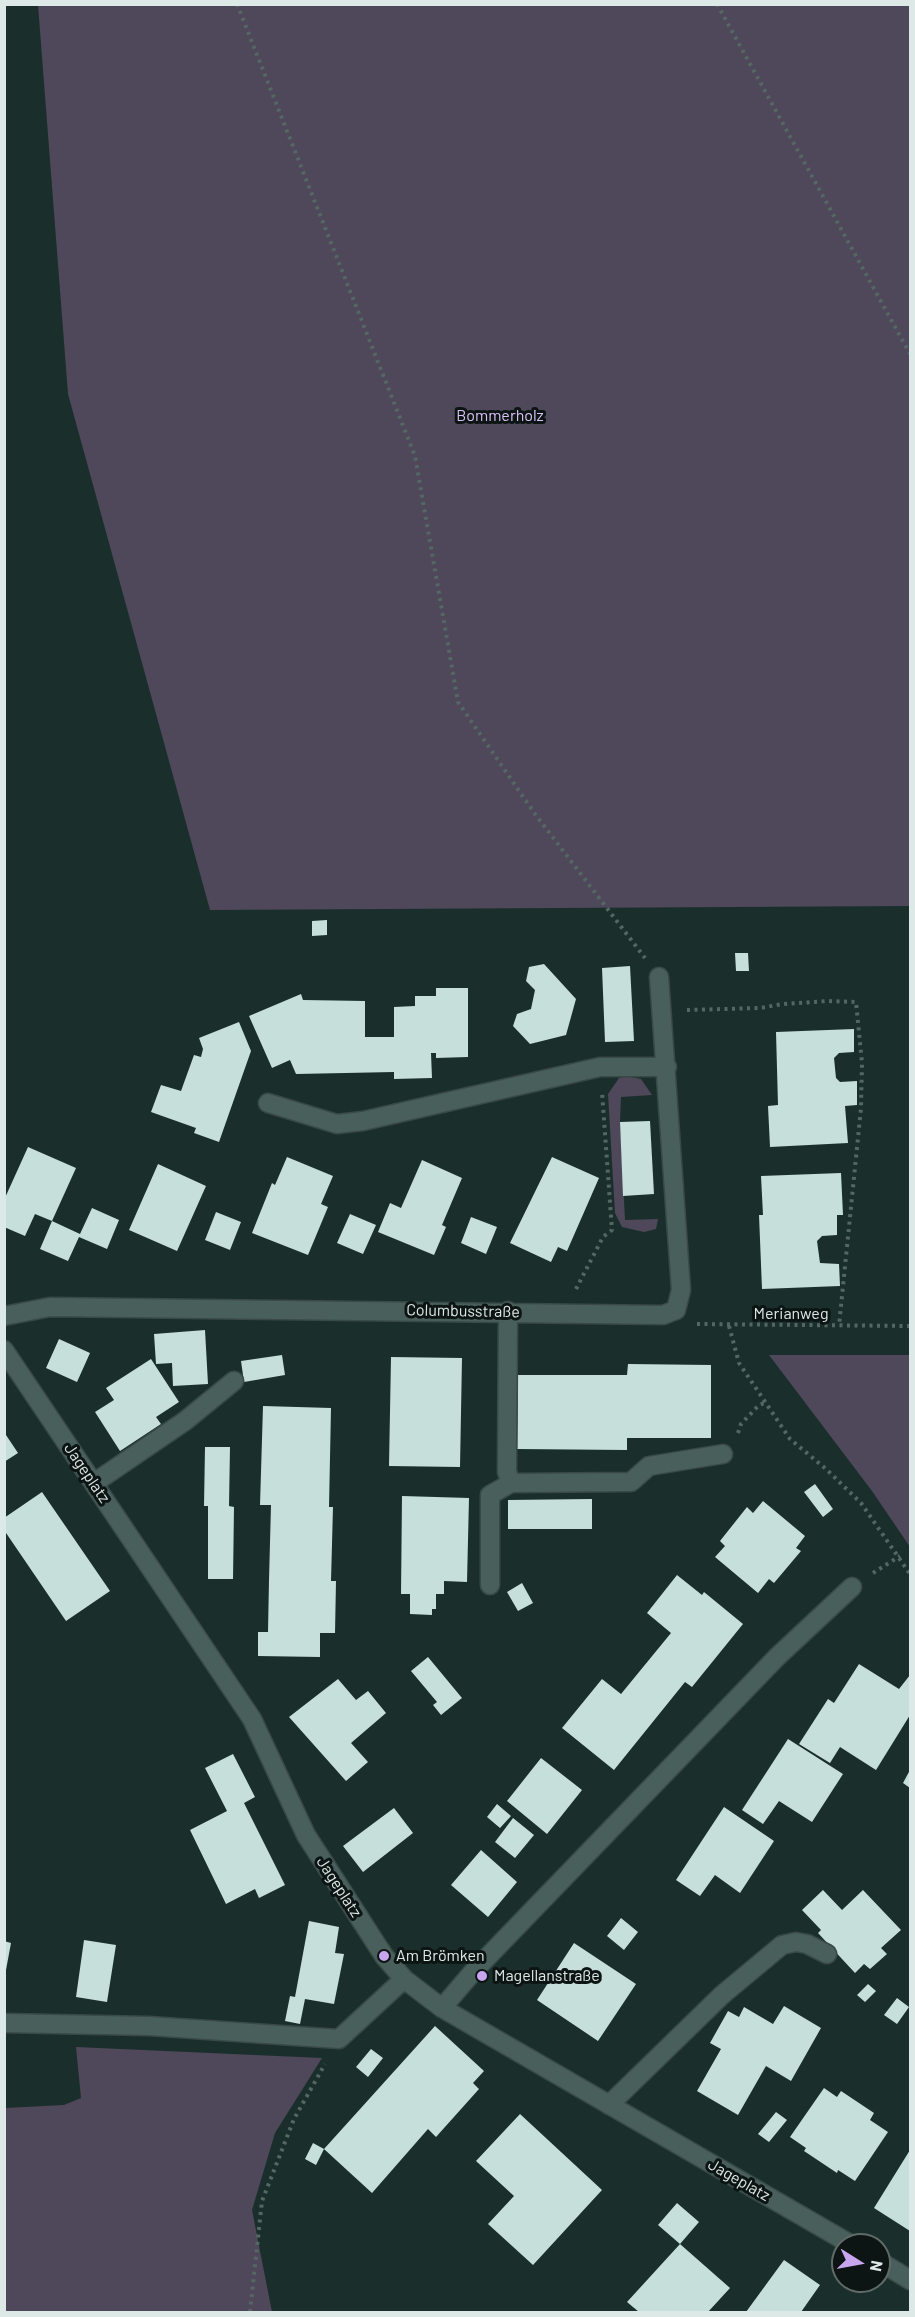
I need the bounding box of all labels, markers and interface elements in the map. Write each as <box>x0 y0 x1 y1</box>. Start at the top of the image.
park label: Bommerholz <box>456 406 544 426</box>
street label: Columbusstraße <box>406 1300 520 1322</box>
street label: Merianweg <box>754 1304 828 1324</box>
street label: Jageplatz <box>60 1439 114 1507</box>
street label: Jageplatz <box>312 1853 366 1921</box>
place label: Am Brömken <box>396 1946 485 1966</box>
marker: Am Brömken <box>377 1949 391 1963</box>
place label: Magellanstraße <box>494 1966 600 1986</box>
marker: Magellanstraße <box>475 1969 489 1983</box>
street label: Jageplatz <box>705 2155 773 2205</box>
north arrow <box>831 2233 891 2293</box>
text: N <box>867 2259 888 2273</box>

